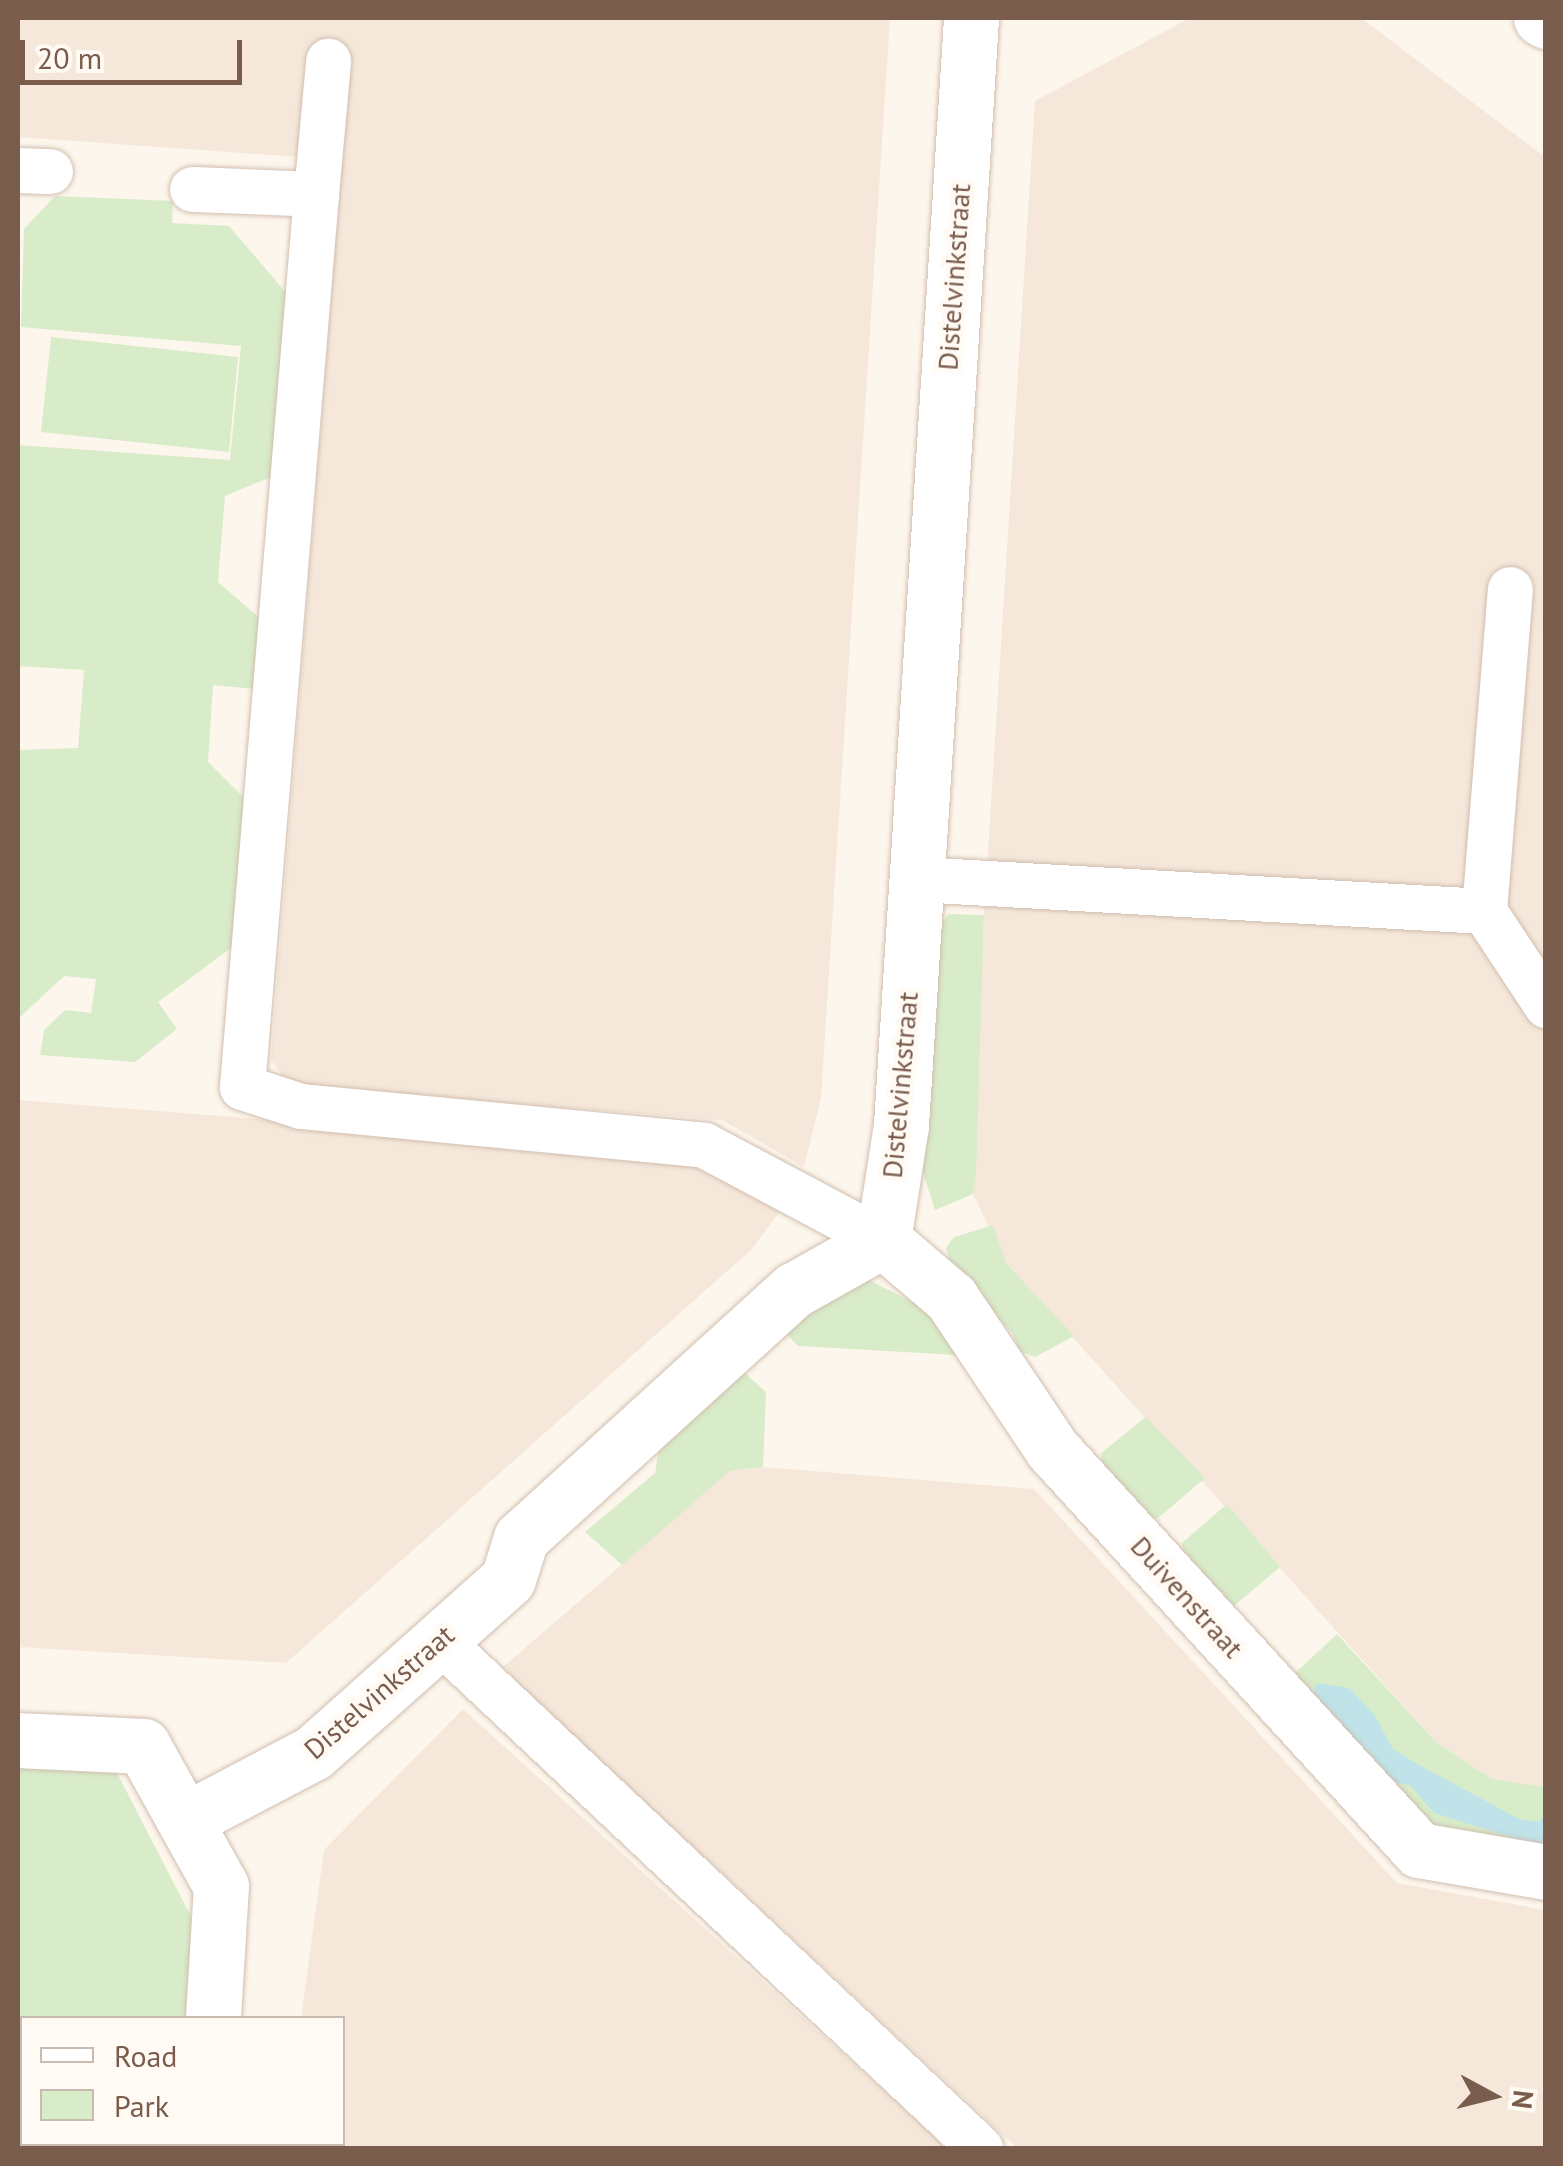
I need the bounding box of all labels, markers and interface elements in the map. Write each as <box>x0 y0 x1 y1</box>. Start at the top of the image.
scale bar <box>25 20 248 82</box>
text: 20 m <box>37 38 102 77</box>
street label: Distelvinkstraat <box>931 183 977 371</box>
street label: Distelvinkstraat <box>875 990 925 1180</box>
street label: Duivenstraat <box>1124 1529 1250 1665</box>
street label: Distelvinkstraat <box>297 1618 461 1766</box>
legend <box>20 2016 345 2146</box>
text: Road <box>114 2036 178 2075</box>
north arrow <box>1443 2046 1543 2146</box>
text: Park <box>114 2086 169 2125</box>
text: N <box>1504 2088 1543 2111</box>

